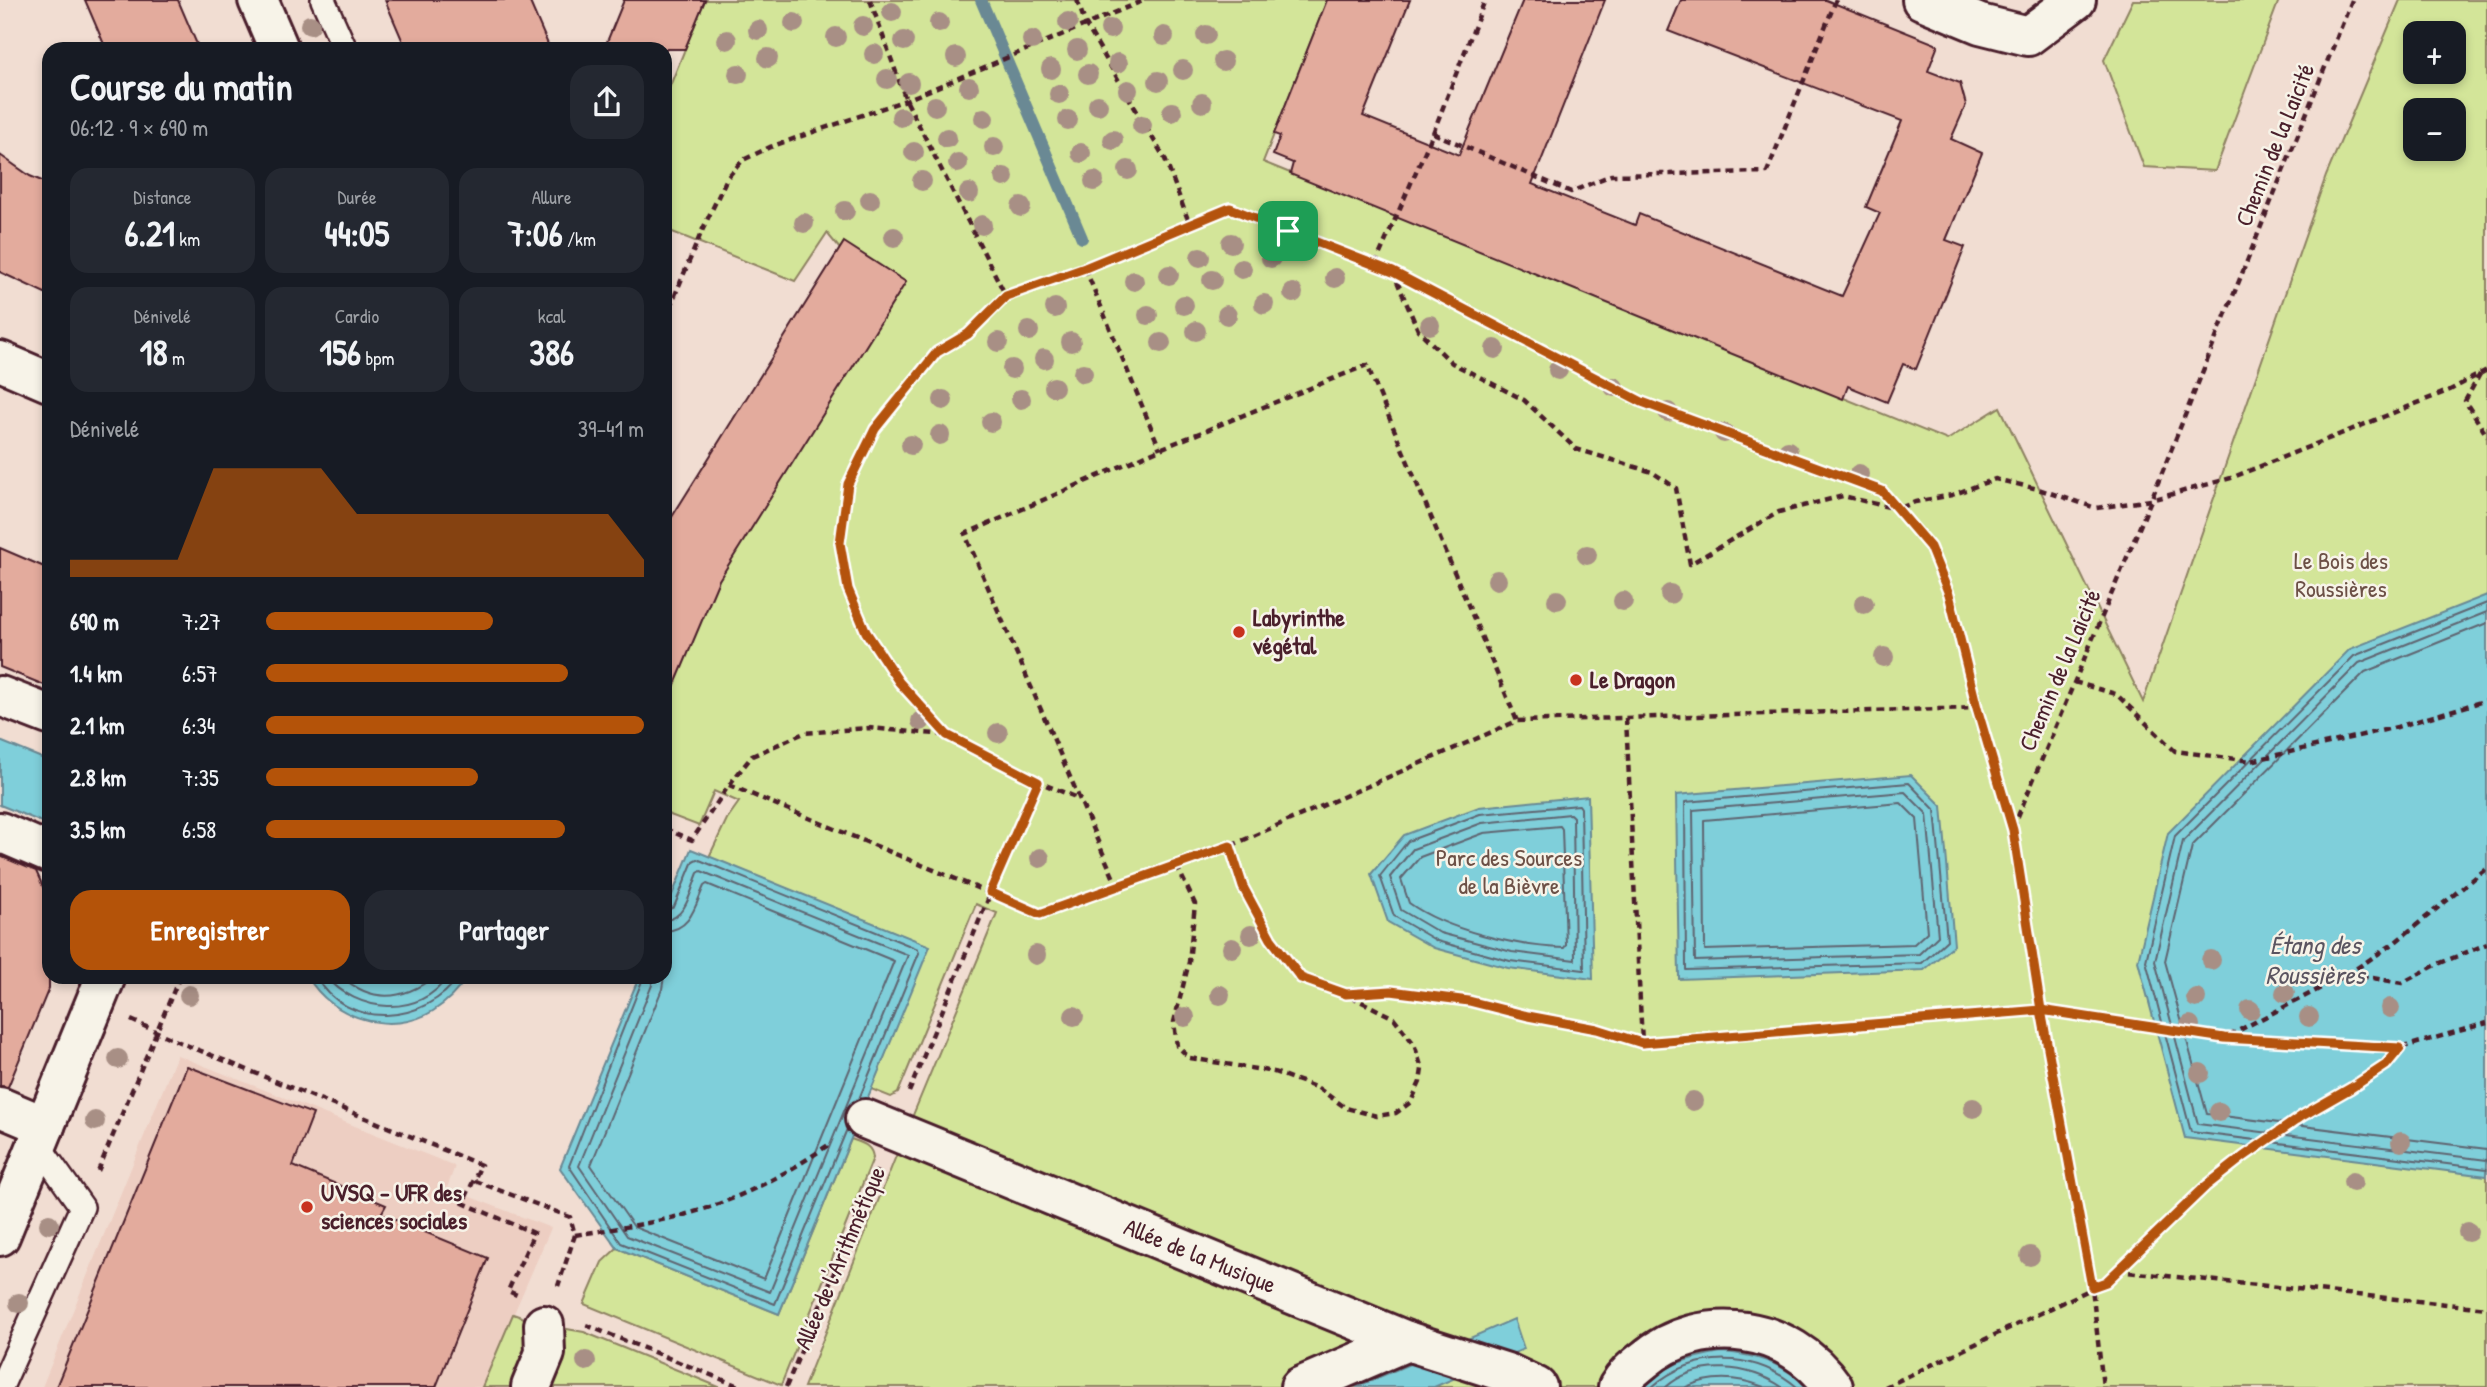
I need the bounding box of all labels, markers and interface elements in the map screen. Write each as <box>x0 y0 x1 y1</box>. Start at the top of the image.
map controls <box>2403 21 2466 161</box>
button: + <box>2403 21 2466 84</box>
street label: Chemin de la Laicité <box>2227 58 2321 231</box>
text: Course du matin <box>70 60 293 112</box>
button: share <box>570 65 644 139</box>
button: − <box>2403 98 2466 161</box>
text: 06:12 · 9 × 690 m <box>70 112 208 143</box>
text: Distance <box>133 184 191 210</box>
text: Durée <box>337 184 377 210</box>
text: Allure <box>532 184 572 210</box>
pin <box>1258 201 1318 261</box>
text: 6.21 <box>124 210 175 257</box>
text: 44:05 <box>325 210 389 257</box>
text: 7:06 <box>508 210 563 257</box>
icon: arrive <box>1269 212 1307 250</box>
text: km <box>175 226 200 252</box>
text: /km <box>563 226 596 252</box>
text: Dénivelé <box>134 303 191 329</box>
text: Cardio <box>335 303 379 329</box>
text: kcal <box>538 303 566 329</box>
text: 18 <box>140 329 168 376</box>
text: 156 <box>320 329 361 376</box>
text: 386 <box>529 329 574 376</box>
text: m <box>168 345 185 371</box>
text: bpm <box>361 345 394 371</box>
text: Dénivelé <box>70 413 139 444</box>
text: 39–41 m <box>578 413 644 444</box>
park label: Le Bois des Roussières <box>2294 544 2388 604</box>
street label: Chemin de la Laicité <box>2011 583 2108 755</box>
place label: Labyrinthe végétal <box>1253 601 1345 662</box>
text: 690 m <box>70 606 119 637</box>
text: 7:27 <box>182 606 221 637</box>
marker: Labyrinthe végétal <box>1231 624 1247 640</box>
text: 1.4 km <box>70 658 122 689</box>
text: 6:57 <box>182 658 218 689</box>
place label: Le Dragon <box>1590 663 1675 696</box>
marker: Le Dragon <box>1568 672 1584 688</box>
text: 2.1 km <box>70 710 125 741</box>
text: 6:34 <box>182 710 215 741</box>
text: 2.8 km <box>70 762 126 793</box>
text: 7:35 <box>182 762 219 793</box>
text: 3.5 km <box>70 814 125 845</box>
text: 6:58 <box>182 814 216 845</box>
park label: Parc des Sources de la Bièvre <box>1436 841 1582 901</box>
button: Enregistrer <box>70 890 350 970</box>
button: Partager <box>364 890 644 970</box>
water label: Étang des Roussières <box>2265 927 2367 992</box>
street label: Allée de l'Arithmétique <box>786 1161 892 1354</box>
place label: UVSQ - UFR des sciences sociales <box>321 1176 467 1236</box>
marker: UVSQ - UFR des sciences sociales <box>299 1199 315 1215</box>
street label: Allée de la Musique <box>1120 1210 1282 1300</box>

